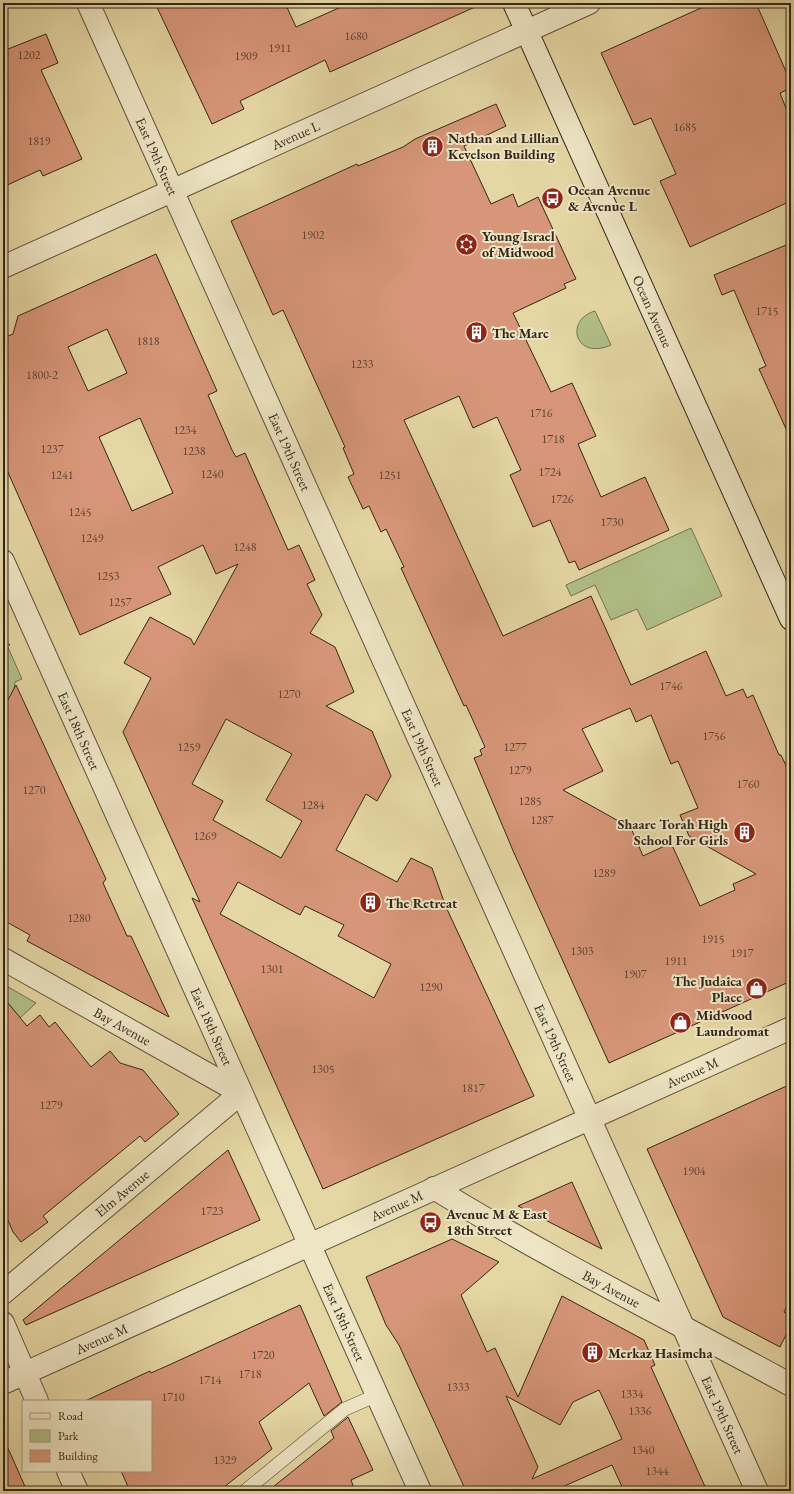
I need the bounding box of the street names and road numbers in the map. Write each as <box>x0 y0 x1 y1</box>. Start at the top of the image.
street label: East 19th Street <box>132 114 182 199</box>
street label: Avenue L <box>268 116 323 154</box>
street label: Ocean Avenue <box>628 272 677 351</box>
street label: East 19th Street <box>264 410 315 494</box>
street label: East 18th Street <box>54 689 105 773</box>
street label: East 19th Street <box>397 705 448 790</box>
street label: East 18th Street <box>186 985 237 1069</box>
street label: East 19th Street <box>530 1001 581 1085</box>
street label: Bay Avenue <box>91 1003 155 1050</box>
street label: Avenue M <box>662 1053 722 1093</box>
street label: Elm Avenue <box>91 1165 153 1221</box>
street label: Avenue M <box>367 1186 426 1226</box>
street label: Bay Avenue <box>579 1266 644 1312</box>
street label: East 18th Street <box>319 1280 370 1364</box>
street label: Avenue M <box>71 1319 131 1359</box>
street label: East 19th Street <box>697 1373 748 1457</box>

